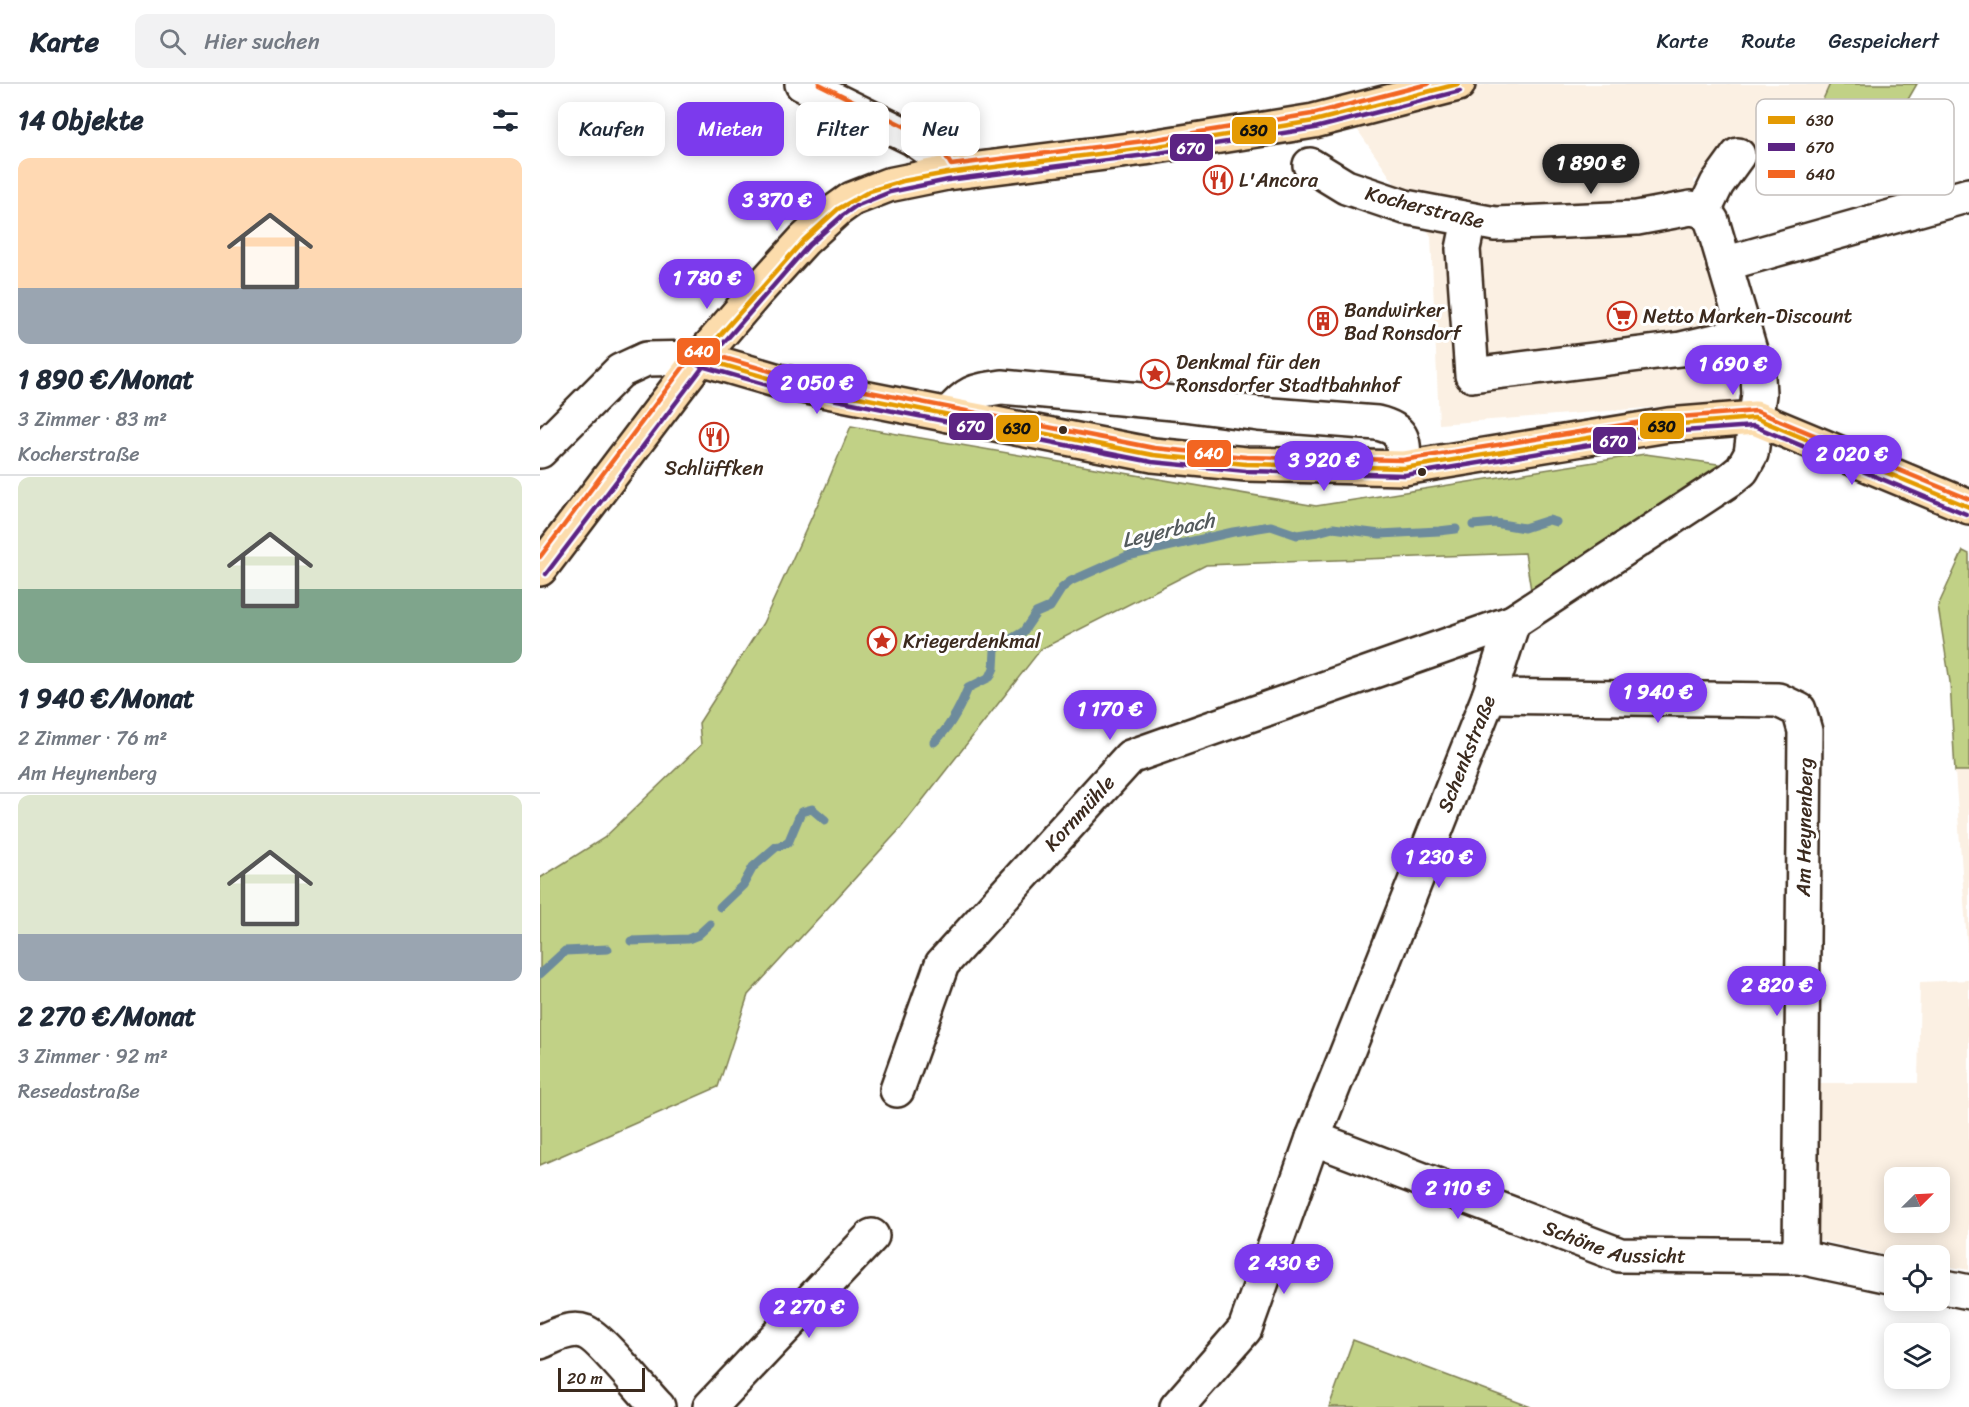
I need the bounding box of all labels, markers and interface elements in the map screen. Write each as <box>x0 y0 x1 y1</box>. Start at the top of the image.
search box <box>135 14 555 68</box>
text: Karte <box>30 17 99 66</box>
text: Hier suchen <box>204 22 319 61</box>
text: Karte <box>1657 22 1708 60</box>
text: Route <box>1741 22 1795 60</box>
text: Gespeichert <box>1828 22 1939 60</box>
icon: search <box>156 25 189 58</box>
text: 14 Objekte <box>18 97 144 143</box>
legend <box>1756 99 1954 195</box>
chip: Kaufen <box>558 102 665 156</box>
chip: Mieten <box>677 102 784 156</box>
chip: Filter <box>796 102 889 156</box>
chip: Neu <box>901 102 980 156</box>
icon: filters <box>489 104 522 137</box>
text: 630 <box>1806 106 1834 135</box>
line badge: 630 <box>1231 116 1277 145</box>
text: 630 <box>1239 116 1268 145</box>
line badge: 670 <box>1169 133 1214 162</box>
text: 670 <box>1806 133 1834 162</box>
text: 670 <box>1176 134 1205 163</box>
pin: 1 890 € <box>1536 144 1646 195</box>
text: 1 890 € <box>1556 146 1626 181</box>
text: 640 <box>1806 160 1835 189</box>
place label: L'Ancora <box>1239 163 1319 198</box>
restaurant icon: L'Ancora <box>1202 164 1234 196</box>
street label: Kocherstraße <box>1362 176 1488 239</box>
pin: 3 370 € <box>722 181 832 232</box>
text: 3 370 € <box>742 183 812 218</box>
icon: home <box>216 197 324 305</box>
pin: 1 780 € <box>652 259 762 310</box>
text: 1 780 € <box>673 261 741 296</box>
place label: Bandwirker Bad Ronsdorf <box>1344 293 1463 351</box>
place label: Netto Marken-Discount <box>1643 299 1853 334</box>
supermarket icon: Netto Marken-Discount <box>1606 300 1638 332</box>
building icon: Bandwirker Bad Ronsdorf <box>1307 305 1339 337</box>
line badge: 640 <box>676 337 721 366</box>
text: 640 <box>683 337 714 366</box>
place label: Denkmal für den Ronsdorfer Stadtbahnhof <box>1176 345 1403 403</box>
pin: 1 690 € <box>1678 345 1788 396</box>
text: 1 690 € <box>1699 347 1767 382</box>
text: 1 890 €/Monat <box>18 356 194 402</box>
place icon: Denkmal für den Ronsdorfer Stadtbahnhof <box>1139 358 1171 390</box>
pin: 2 050 € <box>762 364 872 415</box>
text: 2 050 € <box>781 366 853 401</box>
text: 3 Zimmer · 83 m² <box>18 402 167 437</box>
line badge: 670 <box>948 412 994 441</box>
text: 670 <box>956 412 985 441</box>
line badge: 630 <box>1639 412 1685 440</box>
text: 630 <box>1647 412 1676 441</box>
line badge: 630 <box>995 414 1040 443</box>
text: 630 <box>1002 414 1031 443</box>
restaurant icon: Schlüffken <box>698 421 730 453</box>
unlabelled marker <box>1057 424 1069 436</box>
line badge: 670 <box>1592 426 1637 455</box>
text: 670 <box>1599 427 1628 456</box>
pin: 2 020 € <box>1797 435 1907 486</box>
text: Kocherstraße <box>18 437 140 472</box>
text: 2 020 € <box>1816 437 1888 472</box>
line badge: 640 <box>1186 439 1232 468</box>
text: 640 <box>1193 439 1224 468</box>
pin: 3 920 € <box>1269 441 1379 492</box>
text: 3 920 € <box>1288 443 1360 478</box>
place label: Schlüffken <box>665 451 764 486</box>
unlabelled marker <box>1416 466 1428 478</box>
water label: Leyerbach <box>1118 500 1220 559</box>
icon: home <box>216 516 324 624</box>
place label: Kriegerdenkmal <box>903 624 1042 659</box>
place icon: Kriegerdenkmal <box>866 625 898 657</box>
pin: 1 940 € <box>1603 673 1713 724</box>
text: 1 940 €/Monat <box>18 675 194 721</box>
text: 1 940 € <box>1623 675 1693 710</box>
street label: Schenkstraße <box>1427 689 1506 818</box>
pin: 1 170 € <box>1055 690 1165 741</box>
text: 1 170 € <box>1078 692 1142 727</box>
text: 2 Zimmer · 76 m² <box>18 721 167 756</box>
text: Am Heynenberg <box>18 756 157 791</box>
street label: Am Heynenberg <box>1786 757 1823 898</box>
street label: Kornmühle <box>1035 767 1124 860</box>
icon: home <box>216 834 324 942</box>
pin: 1 230 € <box>1384 838 1494 889</box>
text: 1 230 € <box>1405 840 1473 875</box>
pin: 2 820 € <box>1722 966 1832 1017</box>
text: 2 820 € <box>1741 968 1813 1003</box>
text: 2 270 €/Monat <box>18 993 196 1039</box>
text: 3 Zimmer · 92 m² <box>18 1039 168 1074</box>
text: Resedastraße <box>18 1074 140 1109</box>
north arrow <box>1884 1167 1950 1233</box>
map controls <box>1884 1167 1950 1389</box>
pin: 2 110 € <box>1403 1169 1513 1220</box>
text: 2 110 € <box>1425 1171 1491 1206</box>
street label: Schöne Aussicht <box>1538 1210 1686 1274</box>
pin: 2 430 € <box>1229 1244 1339 1295</box>
button: locate <box>1884 1245 1950 1311</box>
text: 2 430 € <box>1248 1246 1320 1281</box>
pin: 2 270 € <box>754 1288 864 1339</box>
text: 2 270 € <box>774 1290 844 1325</box>
button: layers <box>1884 1323 1950 1389</box>
text: 20 m <box>567 1364 603 1393</box>
scale bar <box>558 1365 645 1392</box>

